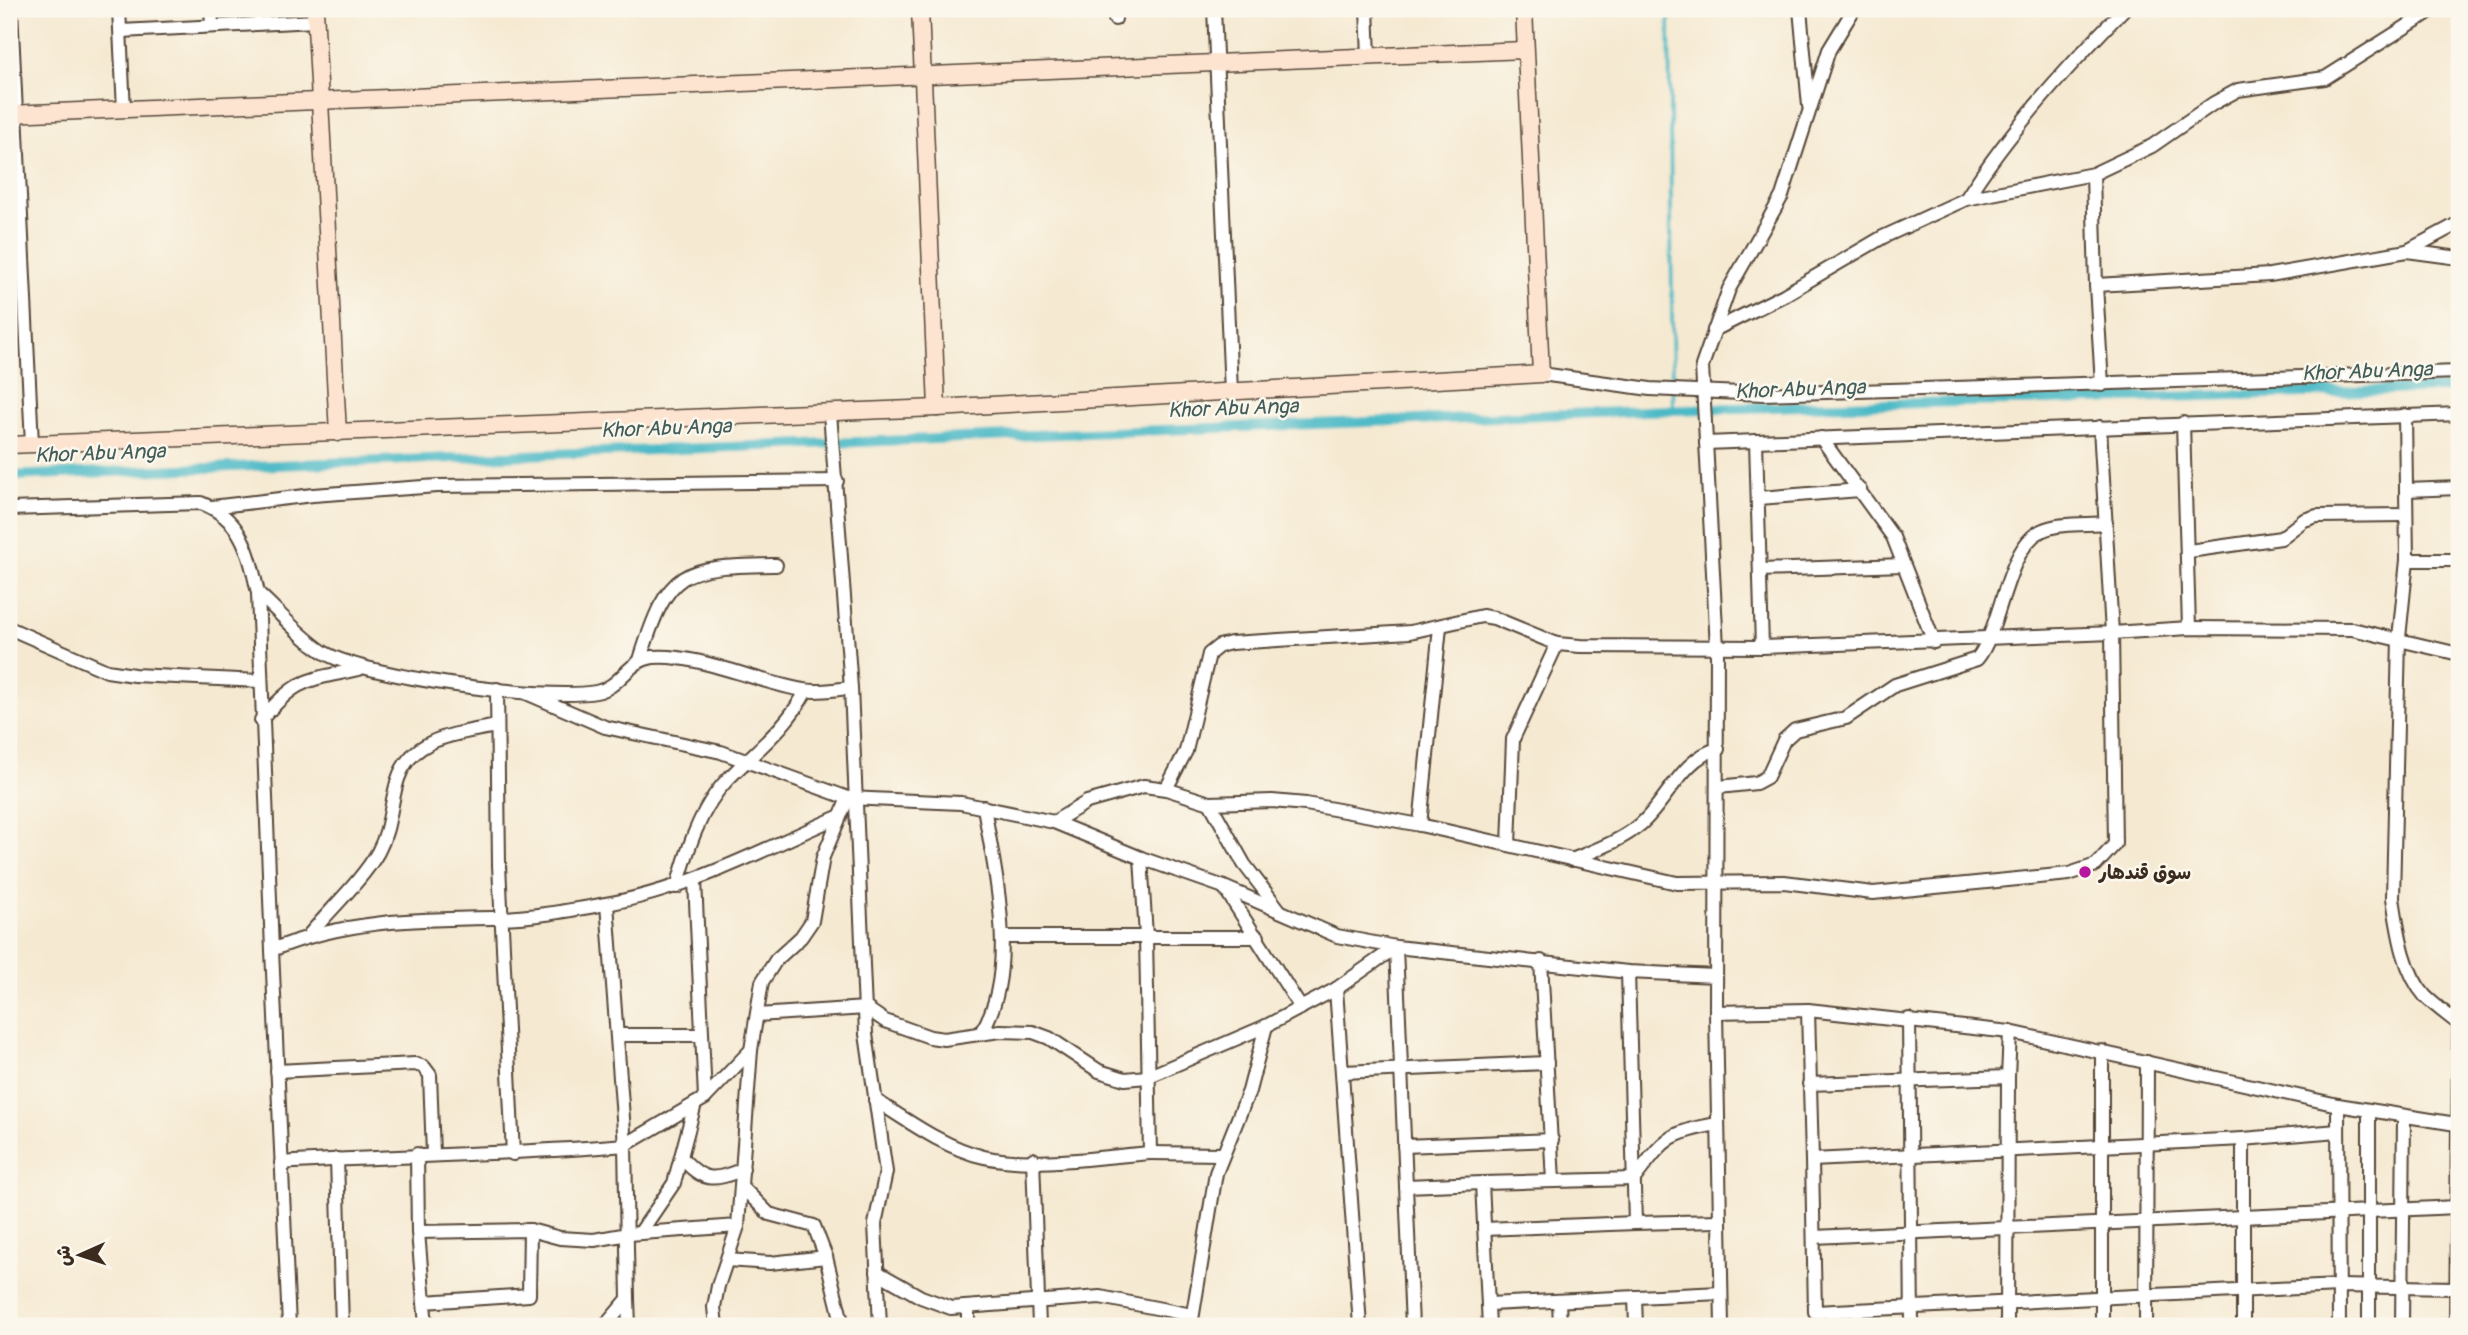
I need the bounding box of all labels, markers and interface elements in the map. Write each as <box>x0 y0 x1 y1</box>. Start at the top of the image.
water label: Khor Abu Anga <box>2301 356 2434 387</box>
water label: Khor Abu Anga <box>1734 374 1867 405</box>
water label: Khor Abu Anga <box>1167 393 1300 424</box>
water label: Khor Abu Anga <box>600 413 733 444</box>
water label: Khor Abu Anga <box>34 438 167 469</box>
place label: سوق قندهار <box>2098 861 2191 885</box>
marker: سوق قندهار <box>2077 864 2093 880</box>
north arrow <box>46 1220 116 1290</box>
text: ش <box>51 1245 77 1267</box>

